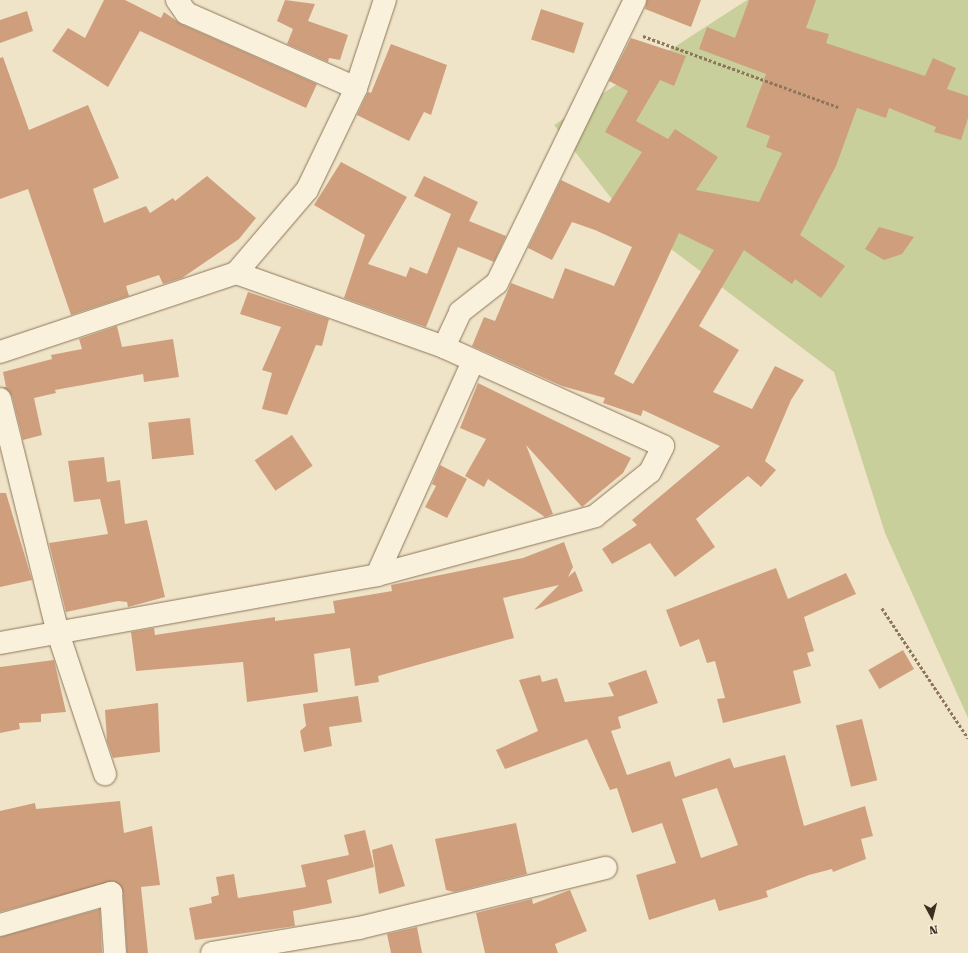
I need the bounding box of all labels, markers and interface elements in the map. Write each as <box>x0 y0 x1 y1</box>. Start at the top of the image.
north arrow <box>912 897 952 937</box>
text: N <box>929 922 939 936</box>

